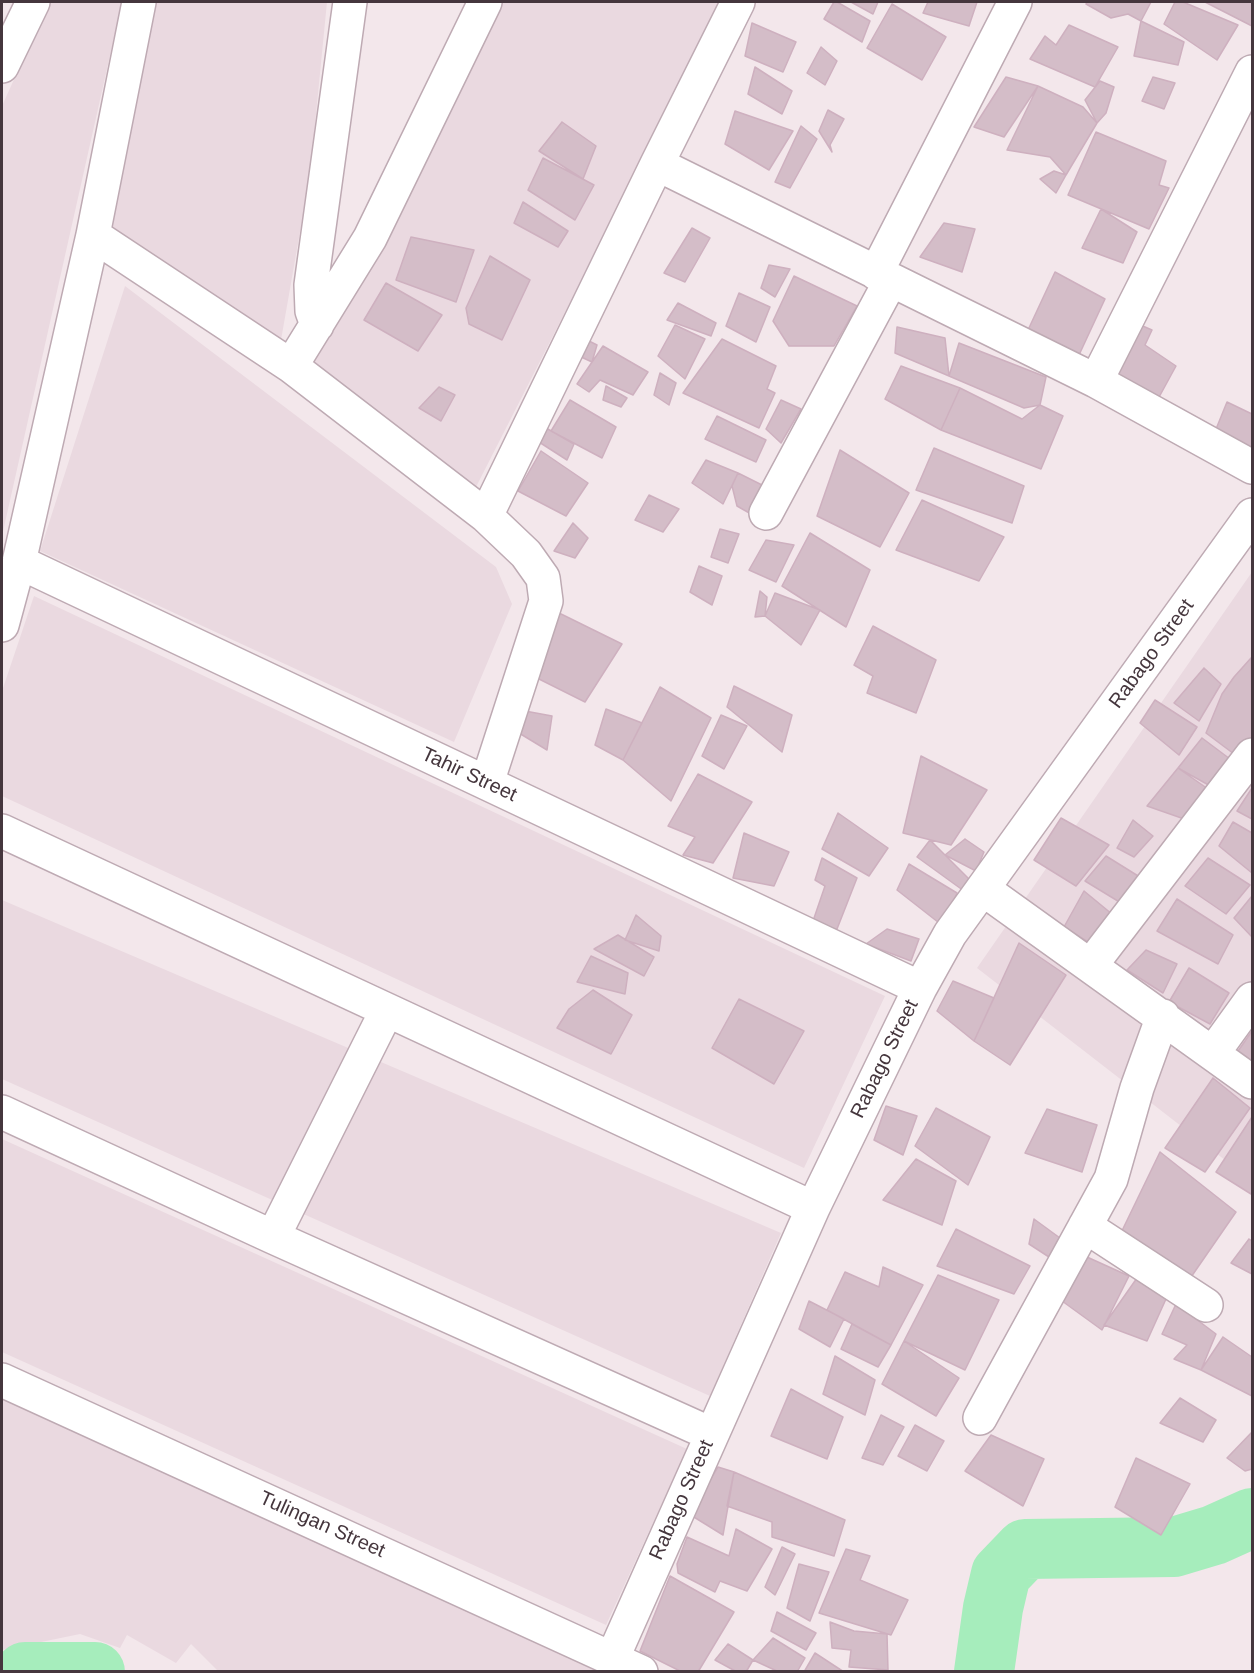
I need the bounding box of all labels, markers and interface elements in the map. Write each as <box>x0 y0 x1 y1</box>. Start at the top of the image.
street label: Rabago Street <box>1104 595 1200 713</box>
street label: Tahir Street <box>418 743 520 807</box>
street label: Rabago Street <box>846 996 924 1122</box>
street label: Rabago Street <box>645 1436 719 1564</box>
street label: Tulingan Street <box>256 1487 388 1563</box>

